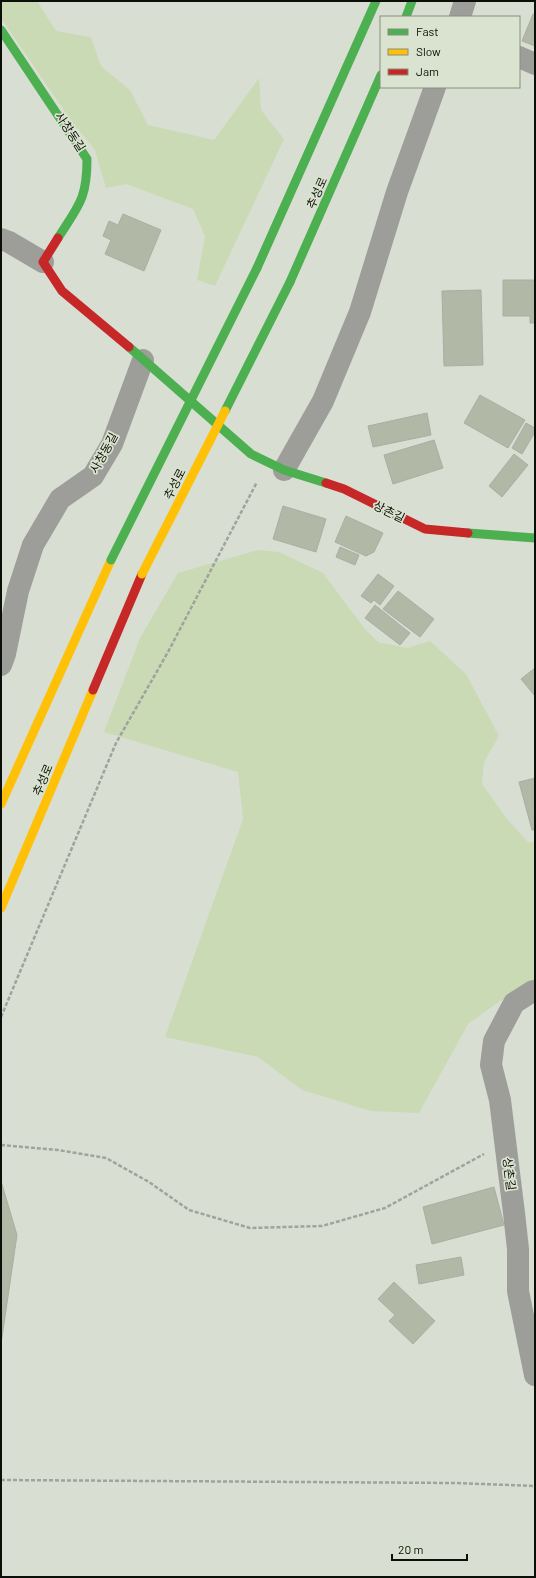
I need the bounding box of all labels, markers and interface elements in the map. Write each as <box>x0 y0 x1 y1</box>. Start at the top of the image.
legend <box>380 16 520 88</box>
text: Fast <box>416 24 439 38</box>
text: Slow <box>416 44 441 58</box>
text: Jam <box>416 64 439 78</box>
street label: 사창동길 <box>53 109 89 154</box>
street label: 추성로 <box>303 175 329 211</box>
street label: 사창동길 <box>86 430 120 475</box>
street label: 추성로 <box>160 466 188 501</box>
street label: 상촌길 <box>371 498 407 525</box>
street label: 추성로 <box>29 762 55 798</box>
street label: 상촌길 <box>501 1157 519 1191</box>
scale bar <box>392 1536 467 1562</box>
text: 20 m <box>398 1542 424 1556</box>

